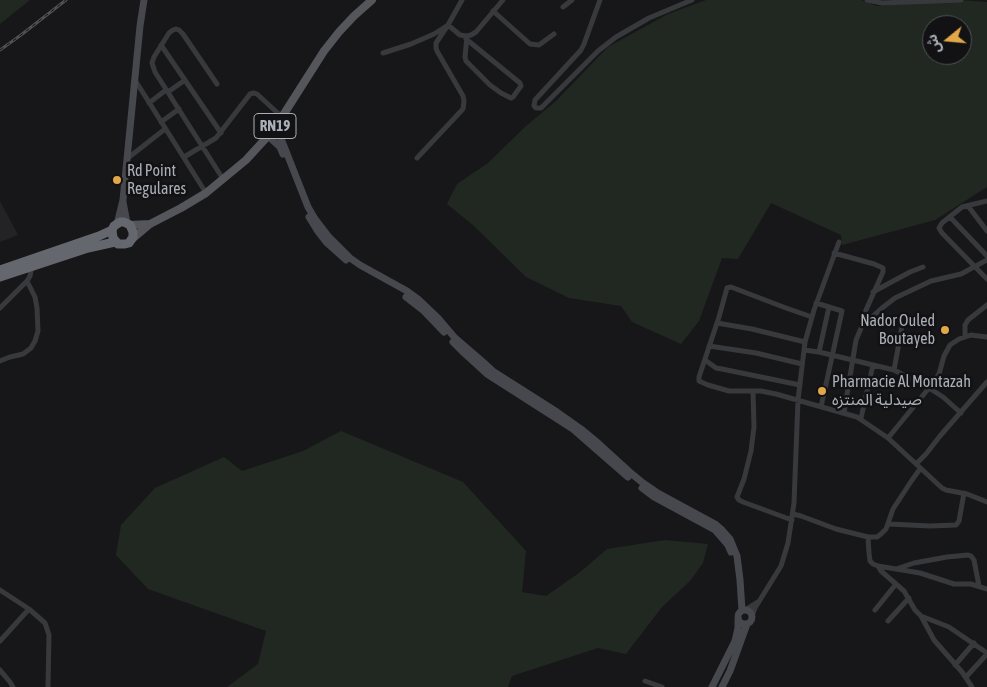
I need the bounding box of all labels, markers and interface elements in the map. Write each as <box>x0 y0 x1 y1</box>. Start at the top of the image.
north arrow <box>922 15 972 65</box>
text: ش <box>923 33 944 56</box>
road number: RN19 <box>254 114 296 138</box>
place label: Rd Point Regulares <box>127 161 186 199</box>
marker: Rd Point Regulares <box>111 174 123 186</box>
place label: Nador Ouled Boutayeb <box>860 311 935 349</box>
marker: Nador Ouled Boutayeb <box>939 324 951 336</box>
place label: Pharmacie Al Montazah صيدلية المنتزه <box>832 372 971 410</box>
marker: Pharmacie Al Montazah صيدلية المنتزه <box>816 385 828 397</box>

